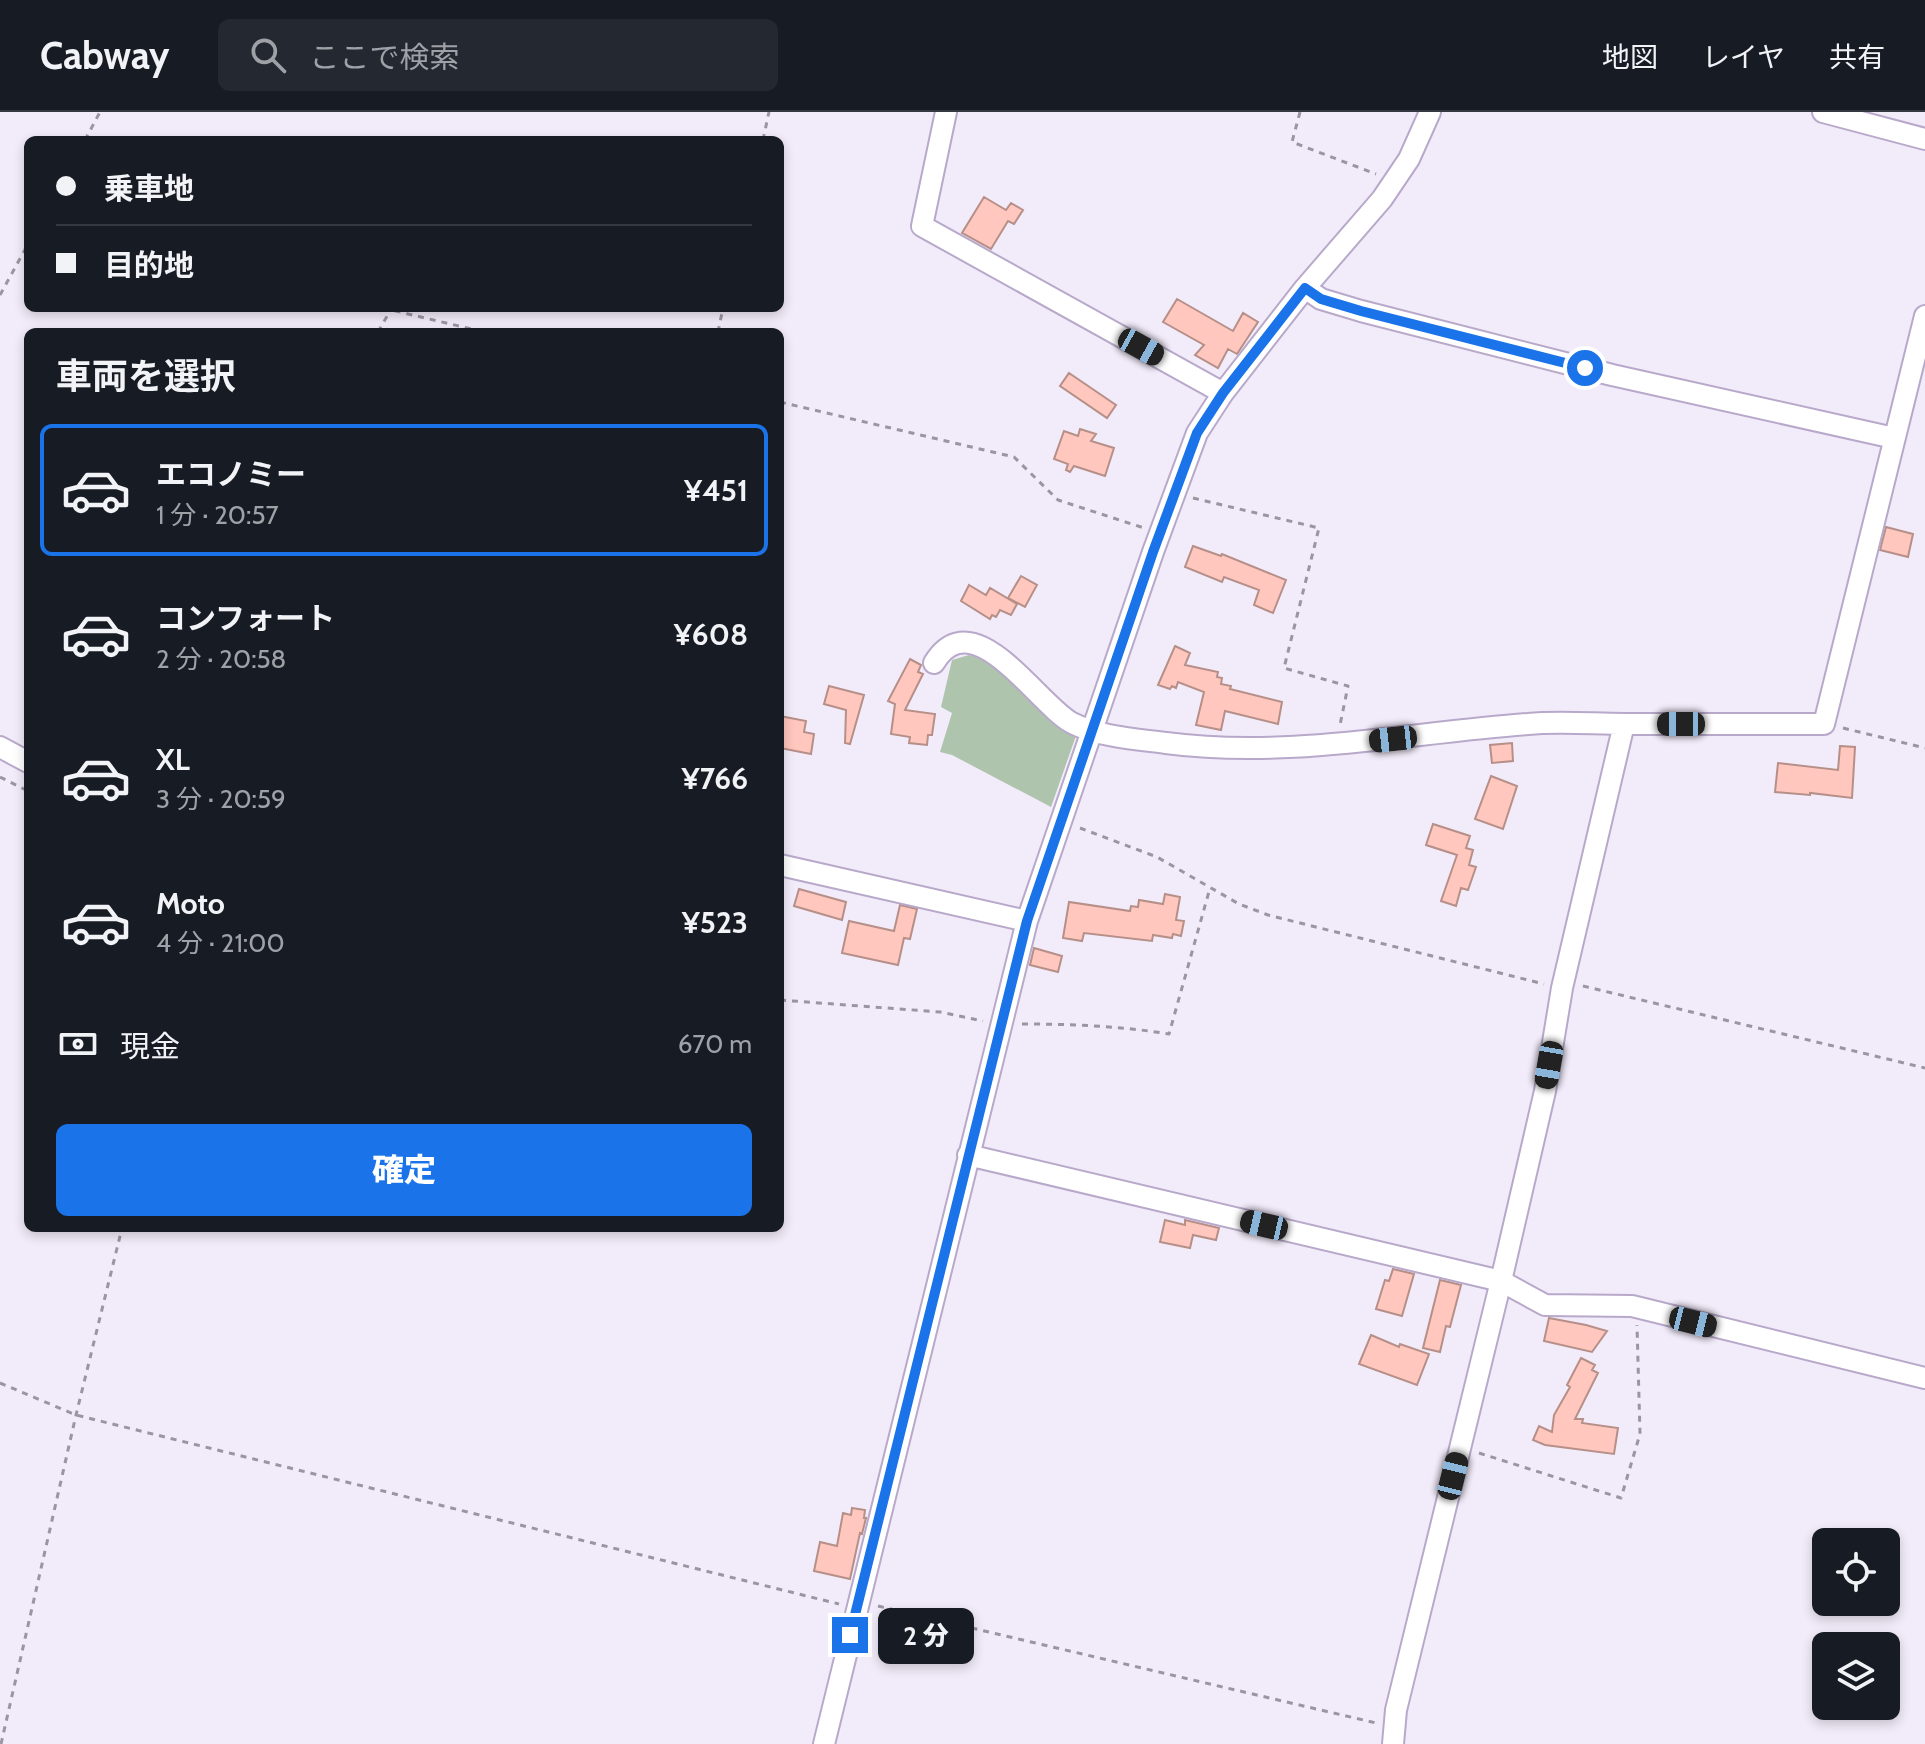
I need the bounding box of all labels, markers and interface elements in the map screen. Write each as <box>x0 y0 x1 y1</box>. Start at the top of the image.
search box <box>218 19 778 91</box>
text: Cabway <box>40 32 170 79</box>
icon: search <box>246 33 290 77</box>
text: ここで検索 <box>310 39 460 76</box>
text: 地図 <box>1602 40 1658 74</box>
text: レイヤ <box>1702 40 1785 74</box>
text: 共有 <box>1829 40 1885 74</box>
text: 乗車地 <box>104 170 194 207</box>
text: 目的地 <box>104 247 194 284</box>
car <box>1114 325 1168 369</box>
route start <box>1567 350 1603 386</box>
text: 車両を選択 <box>56 354 236 398</box>
icon: car <box>60 454 132 526</box>
text: エコノミー <box>156 456 306 493</box>
text: ¥451 <box>684 472 748 509</box>
text: 1 分 · 20:57 <box>156 499 279 531</box>
icon: car <box>60 598 132 670</box>
text: コンフォート <box>156 600 335 637</box>
text: ¥608 <box>674 616 748 653</box>
text: 2 分 · 20:58 <box>156 643 286 675</box>
car <box>1657 712 1705 736</box>
car <box>1368 725 1418 753</box>
text: XL <box>156 741 190 778</box>
icon: car <box>60 742 132 814</box>
text: ¥766 <box>682 760 748 797</box>
text: 3 分 · 20:59 <box>156 783 286 815</box>
text: Moto <box>156 885 225 922</box>
icon: car <box>60 886 132 958</box>
text: ¥523 <box>682 904 748 941</box>
text: 4 分 · 21:00 <box>156 927 285 959</box>
icon: cash <box>56 1022 100 1066</box>
text: 現金 <box>120 1028 180 1065</box>
text: 670 m <box>678 1028 752 1060</box>
car <box>1533 1039 1565 1091</box>
button: 確定 <box>56 1124 752 1216</box>
car <box>1238 1208 1290 1242</box>
car <box>1667 1305 1719 1339</box>
car <box>1436 1450 1470 1502</box>
map controls <box>1812 1528 1900 1720</box>
button: locate <box>1812 1528 1900 1616</box>
callout: 2 分 <box>878 1607 974 1663</box>
route end <box>832 1617 868 1653</box>
text: 2 分 <box>903 1620 949 1652</box>
button: layers <box>1812 1632 1900 1720</box>

